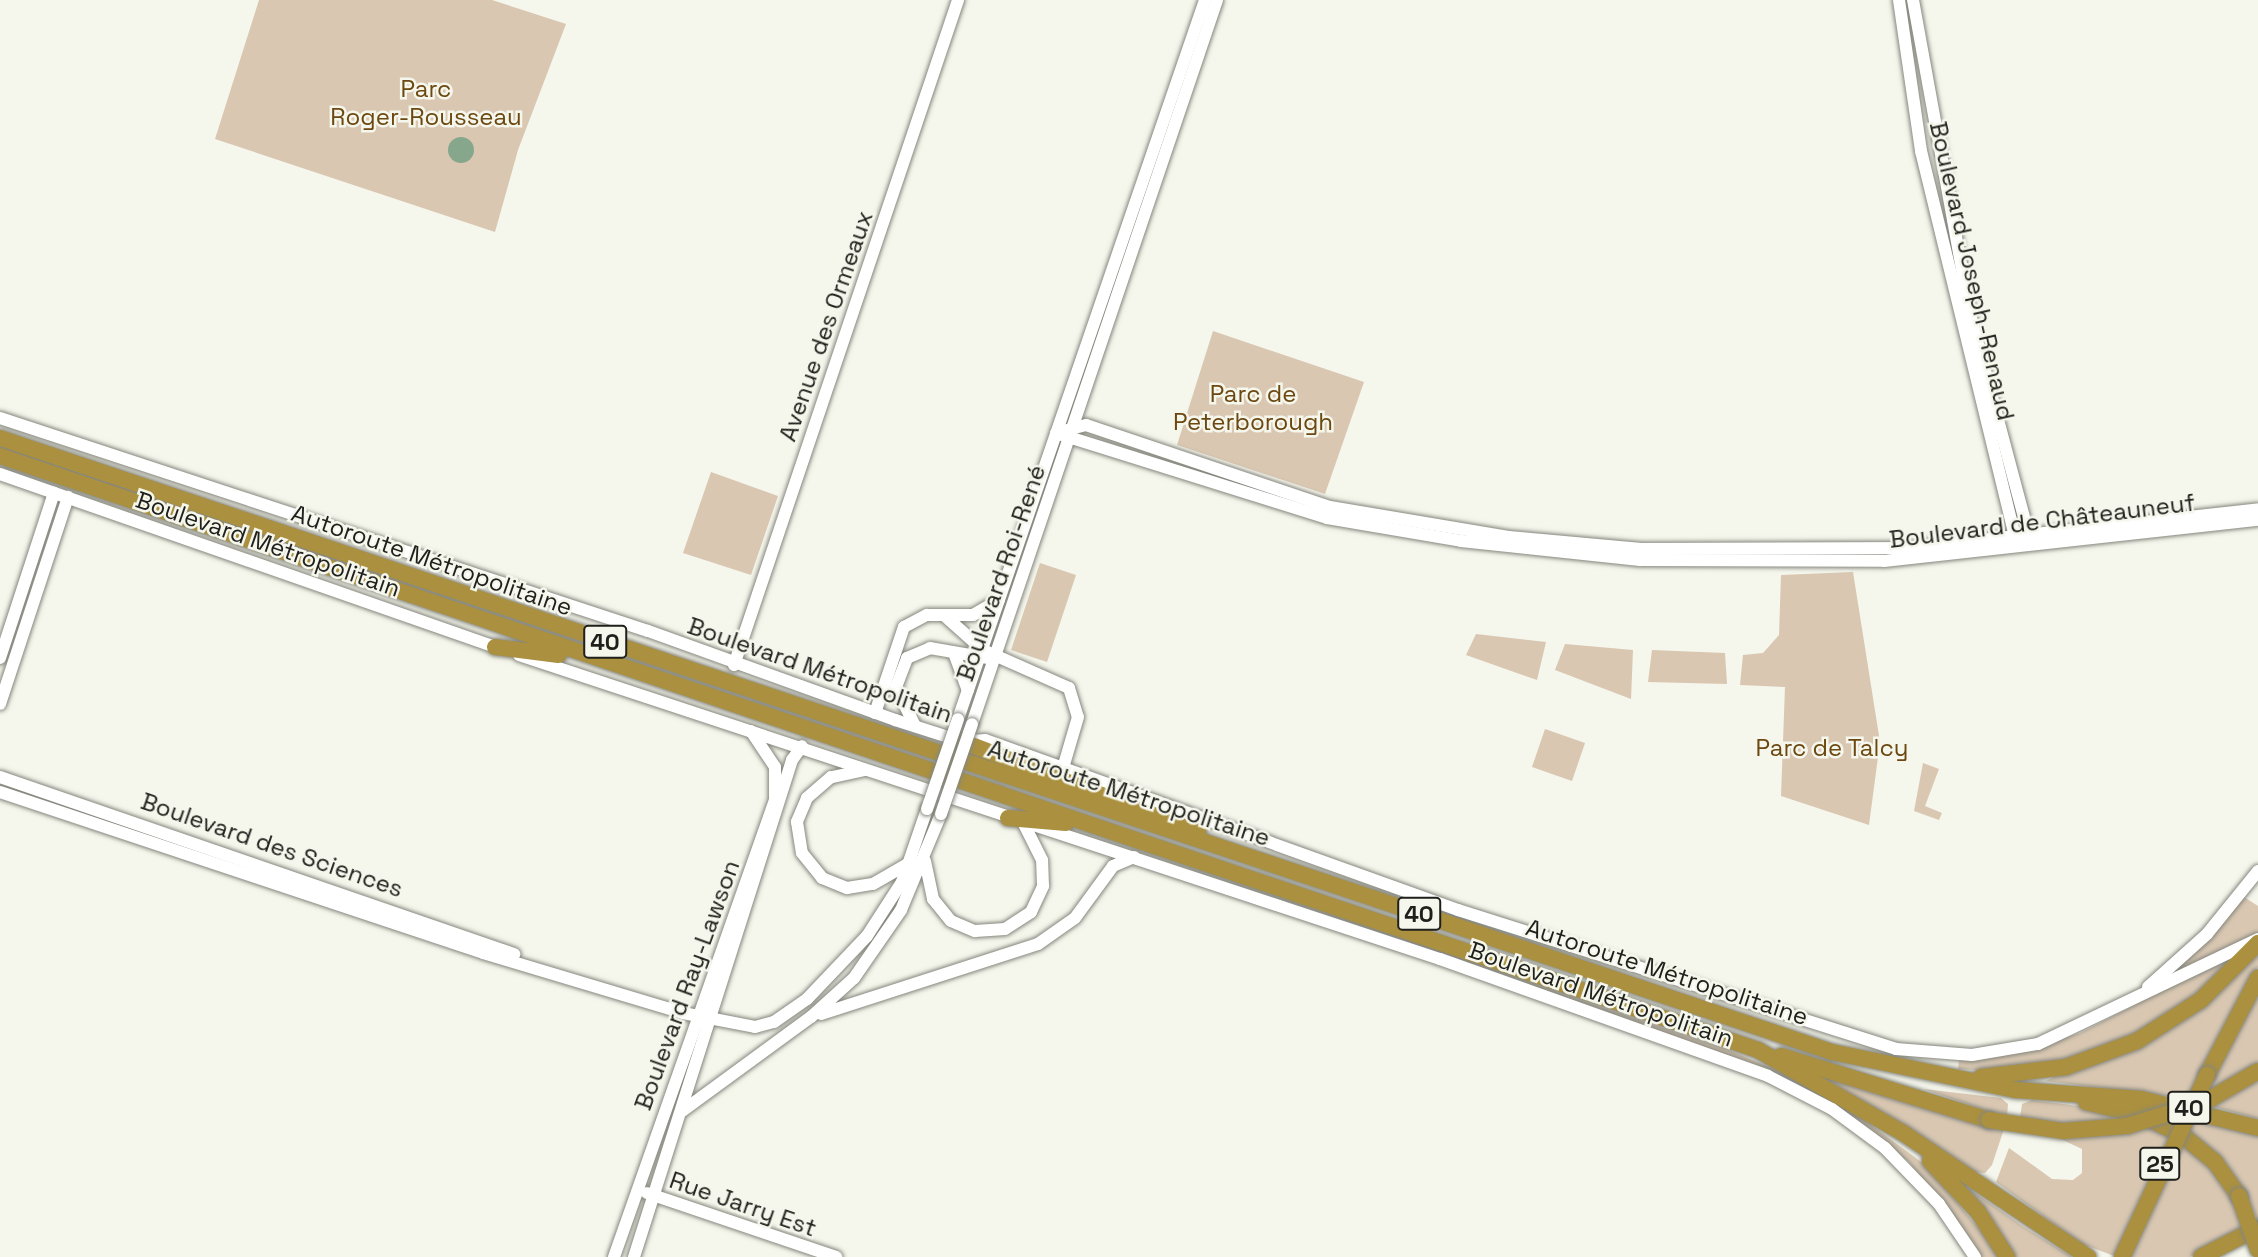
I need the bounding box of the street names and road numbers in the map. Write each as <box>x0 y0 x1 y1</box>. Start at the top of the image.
street label: Boulevard Joseph-Renaud <box>1924 119 2020 423</box>
street label: Avenue des Ormeaux <box>773 207 879 445</box>
street label: Boulevard Roi-René <box>950 461 1052 685</box>
street label: Boulevard Métropolitain <box>132 485 404 603</box>
street label: Boulevard de Châteauneuf <box>1887 488 2197 554</box>
street label: Autoroute Métropolitaine <box>288 498 576 622</box>
street label: Boulevard Métropolitain <box>684 611 956 729</box>
road number: 40 <box>582 622 628 662</box>
street label: Autoroute Métropolitaine <box>984 734 1274 852</box>
street label: Boulevard des Sciences <box>137 787 407 903</box>
street label: Boulevard Ray-Lawson <box>628 856 746 1114</box>
road number: 40 <box>1396 894 1442 934</box>
street label: Autoroute Métropolitaine <box>1522 913 1812 1031</box>
street label: Boulevard Métropolitain <box>1465 935 1737 1053</box>
road number: 40 <box>2166 1088 2212 1128</box>
road number: 25 <box>2139 1144 2181 1184</box>
street label: Rue Jarry Est <box>666 1165 820 1243</box>

